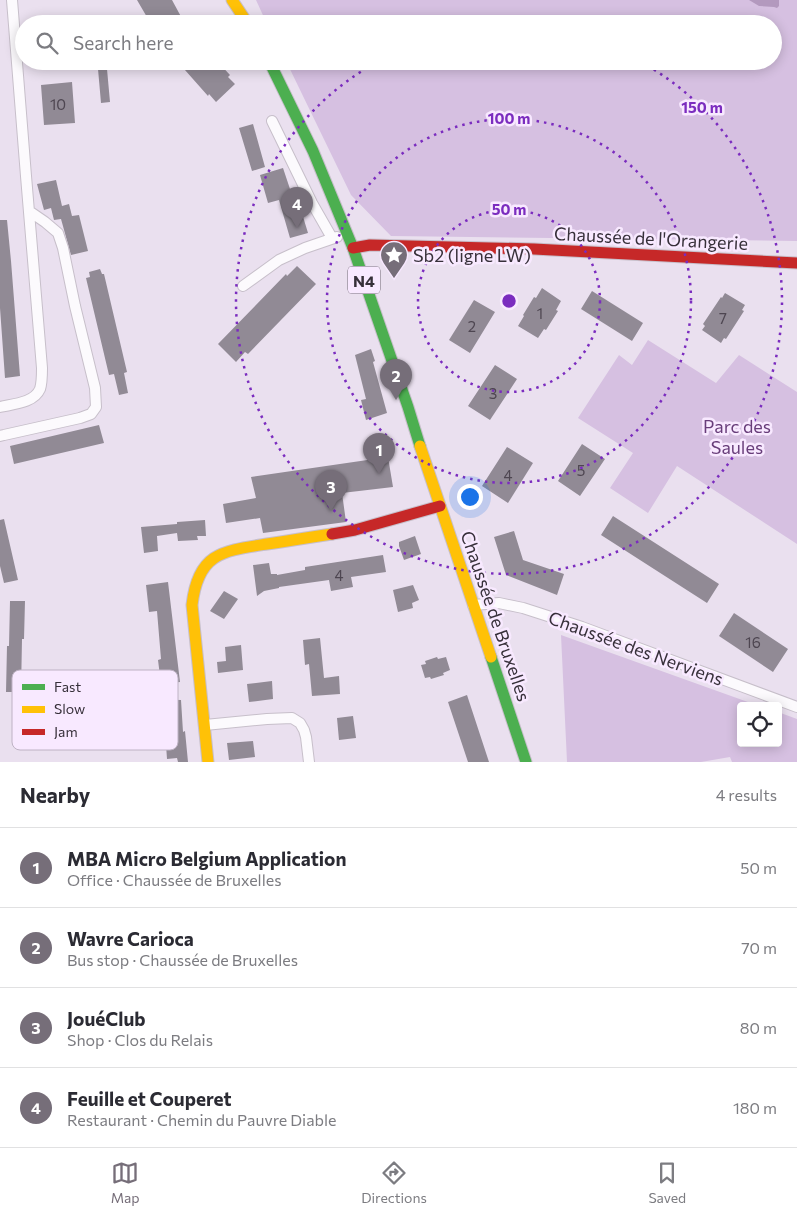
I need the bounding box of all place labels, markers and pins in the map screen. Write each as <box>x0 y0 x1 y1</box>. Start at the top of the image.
pin: 4 <box>281 187 313 228</box>
place icon: Sb2 (ligne LW) <box>379 240 409 279</box>
place label: Sb2 (ligne LW) <box>413 244 531 266</box>
centre of rings <box>500 292 518 310</box>
pin: 2 <box>380 359 412 400</box>
pin: 1 <box>363 433 395 474</box>
pin: 3 <box>315 470 347 511</box>

